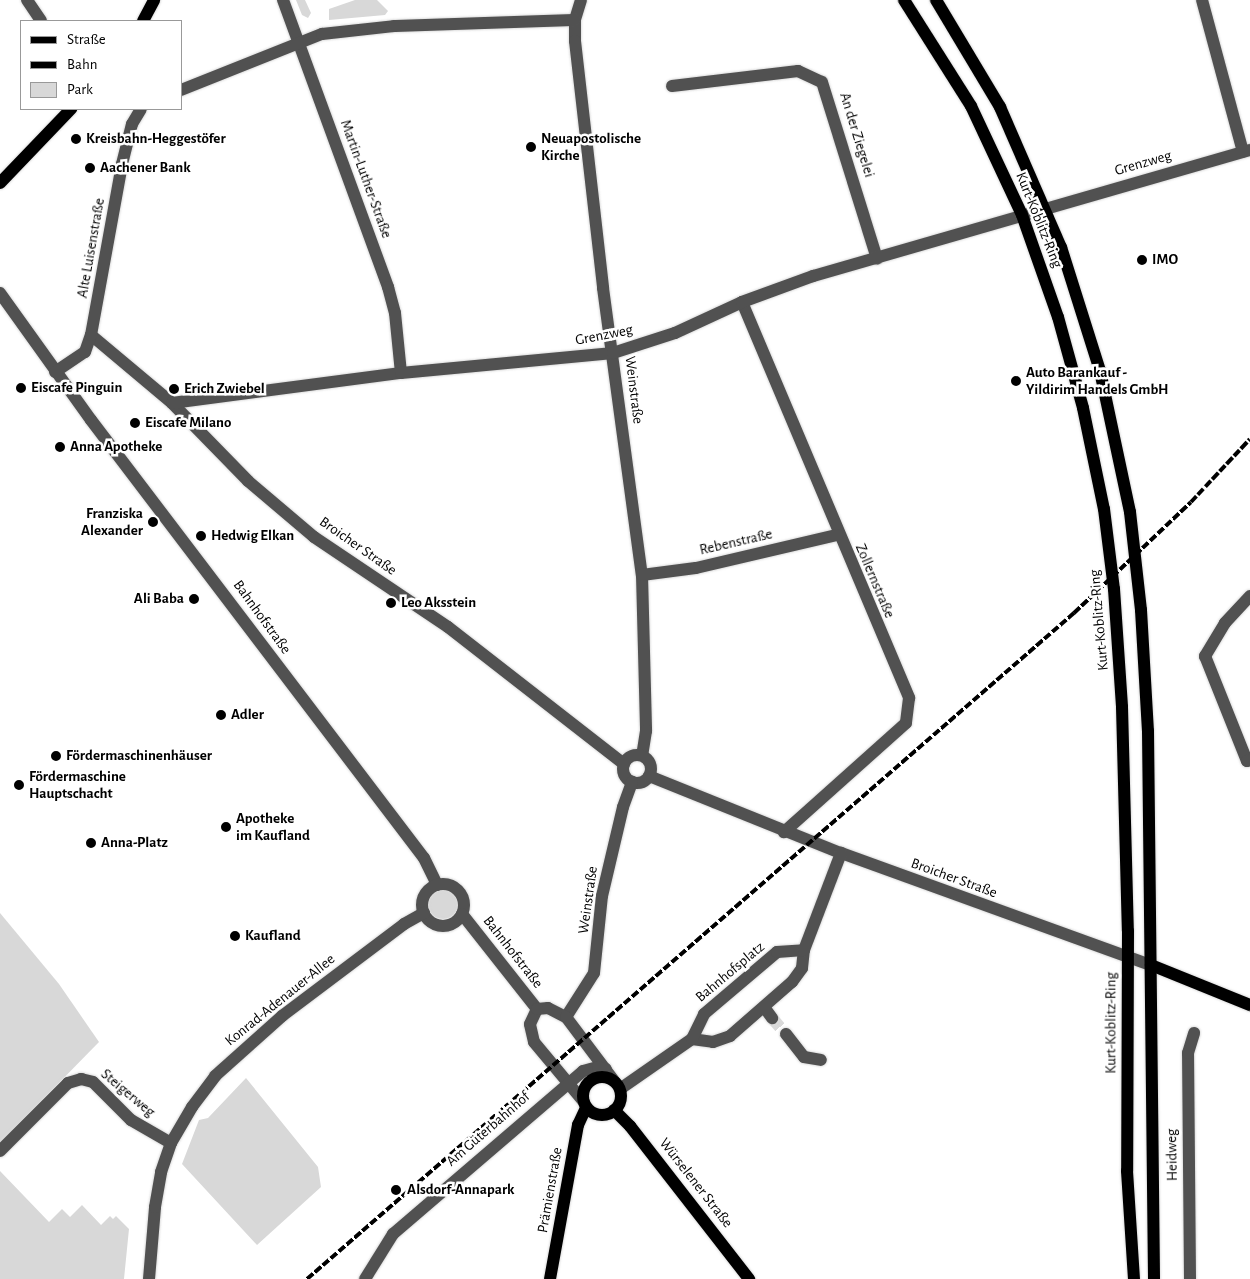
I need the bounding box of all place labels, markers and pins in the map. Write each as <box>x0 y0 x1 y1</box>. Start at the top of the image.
place label: Neuapostolische Kirche <box>541 129 641 164</box>
place label: Kreisbahn-Heggestöfer <box>86 130 226 148</box>
marker: Kreisbahn-Heggestöfer <box>70 133 82 145</box>
marker: Neuapostolische Kirche <box>525 141 537 153</box>
place label: Aachener Bank <box>100 159 191 177</box>
marker: Aachener Bank <box>84 162 96 174</box>
place label: IMO <box>1152 251 1178 269</box>
marker: IMO <box>1136 254 1148 266</box>
place label: Auto Barankauf - Yildirim Handels GmbH <box>1026 363 1168 398</box>
marker: Auto Barankauf - Yildirim Handels GmbH <box>1010 375 1022 387</box>
place label: Eiscafe Pinguin <box>31 379 122 397</box>
place label: Erich Zwiebel <box>184 380 265 398</box>
marker: Eiscafe Pinguin <box>15 382 27 394</box>
marker: Erich Zwiebel <box>168 383 180 395</box>
place label: Eiscafe Milano <box>145 414 231 432</box>
marker: Eiscafe Milano <box>129 417 141 429</box>
place label: Anna Apotheke <box>70 438 162 456</box>
marker: Anna Apotheke <box>54 441 66 453</box>
place label: Franziska Alexander <box>81 504 143 539</box>
marker: Franziska Alexander <box>147 516 159 528</box>
place label: Hedwig Elkan <box>211 527 294 545</box>
marker: Hedwig Elkan <box>195 530 207 542</box>
place label: Ali Baba <box>134 590 184 608</box>
marker: Ali Baba <box>188 593 200 605</box>
place label: Leo Aksstein <box>401 594 476 612</box>
marker: Leo Aksstein <box>385 597 397 609</box>
place label: Adler <box>231 706 264 724</box>
marker: Adler <box>215 709 227 721</box>
place label: Fördermaschinenhäuser <box>66 747 212 765</box>
marker: Fördermaschinenhäuser <box>50 750 62 762</box>
place label: Fördermaschine Hauptschacht <box>29 767 126 802</box>
marker: Fördermaschine Hauptschacht <box>13 779 25 791</box>
place label: Apotheke im Kaufland <box>236 809 310 844</box>
marker: Apotheke im Kaufland <box>220 821 232 833</box>
place label: Anna-Platz <box>101 834 168 852</box>
marker: Anna-Platz <box>85 837 97 849</box>
place label: Kaufland <box>245 927 301 945</box>
marker: Kaufland <box>229 930 241 942</box>
place label: Alsdorf-Annapark <box>407 1181 514 1199</box>
marker: Alsdorf-Annapark <box>389 1183 403 1197</box>

